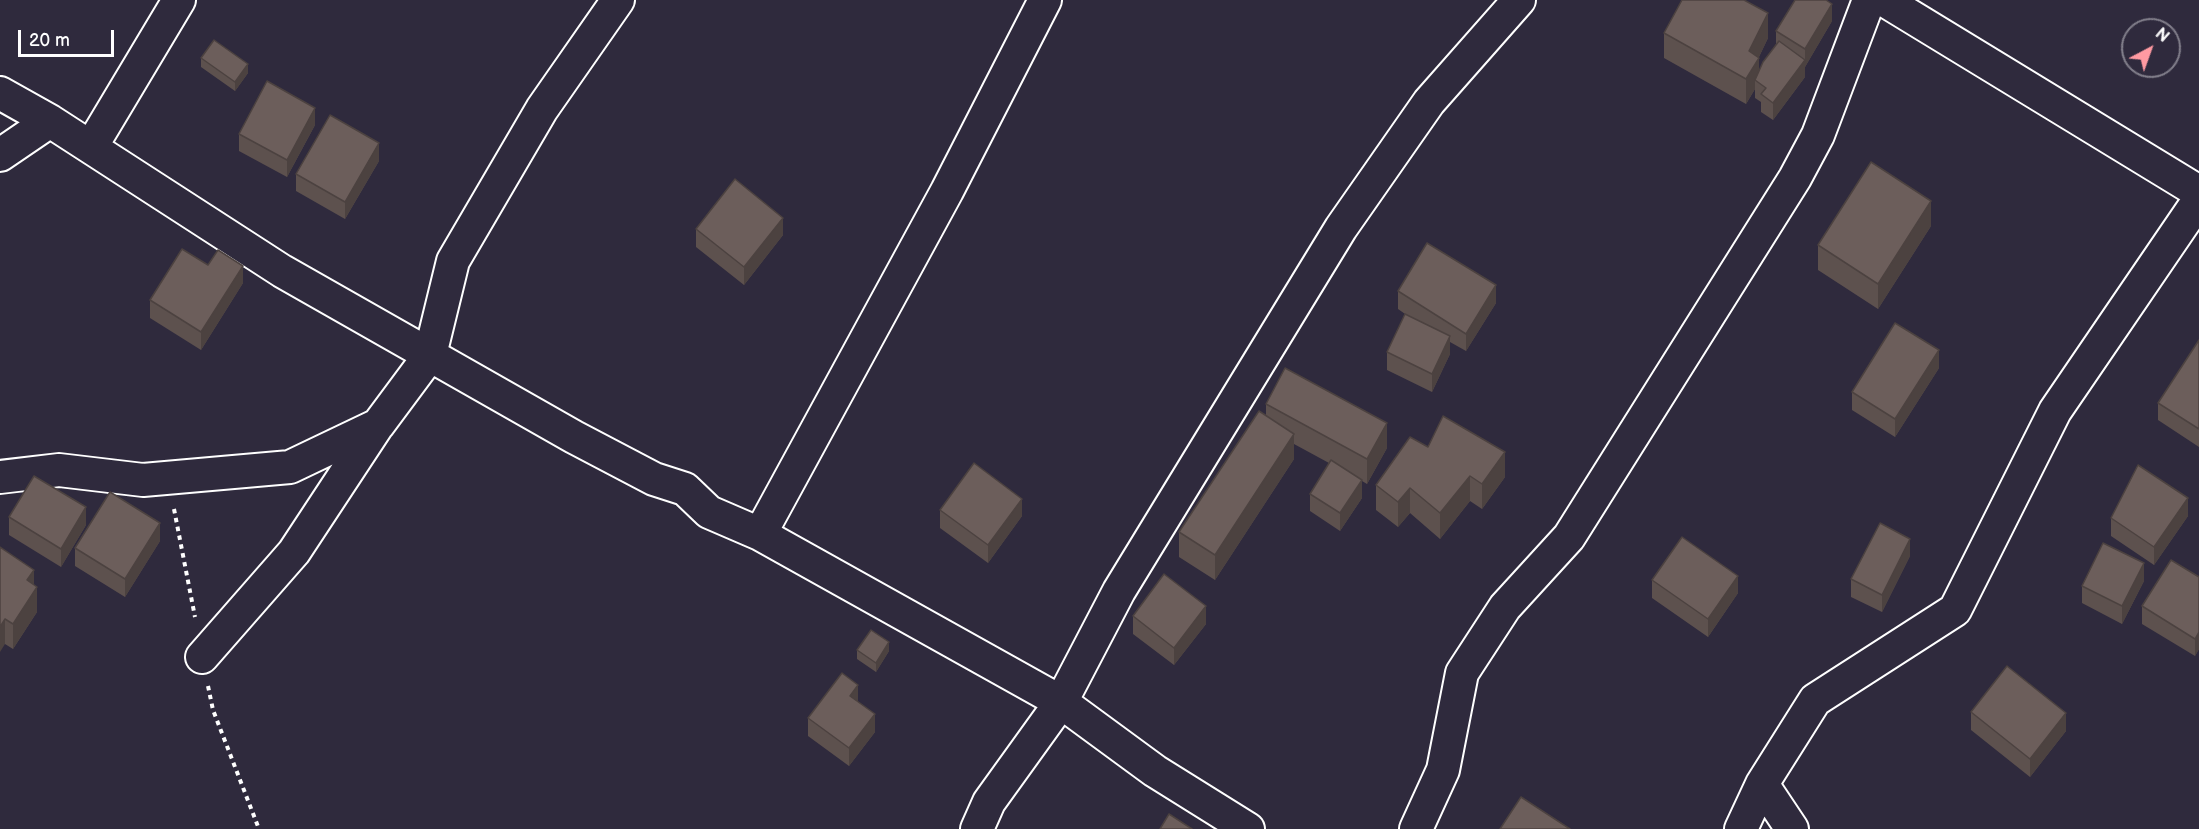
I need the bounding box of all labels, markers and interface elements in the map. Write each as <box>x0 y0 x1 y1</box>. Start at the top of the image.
scale bar <box>21 18 117 56</box>
north arrow <box>2121 18 2181 78</box>
text: N <box>2151 24 2173 47</box>
text: 20 m <box>29 30 70 51</box>

